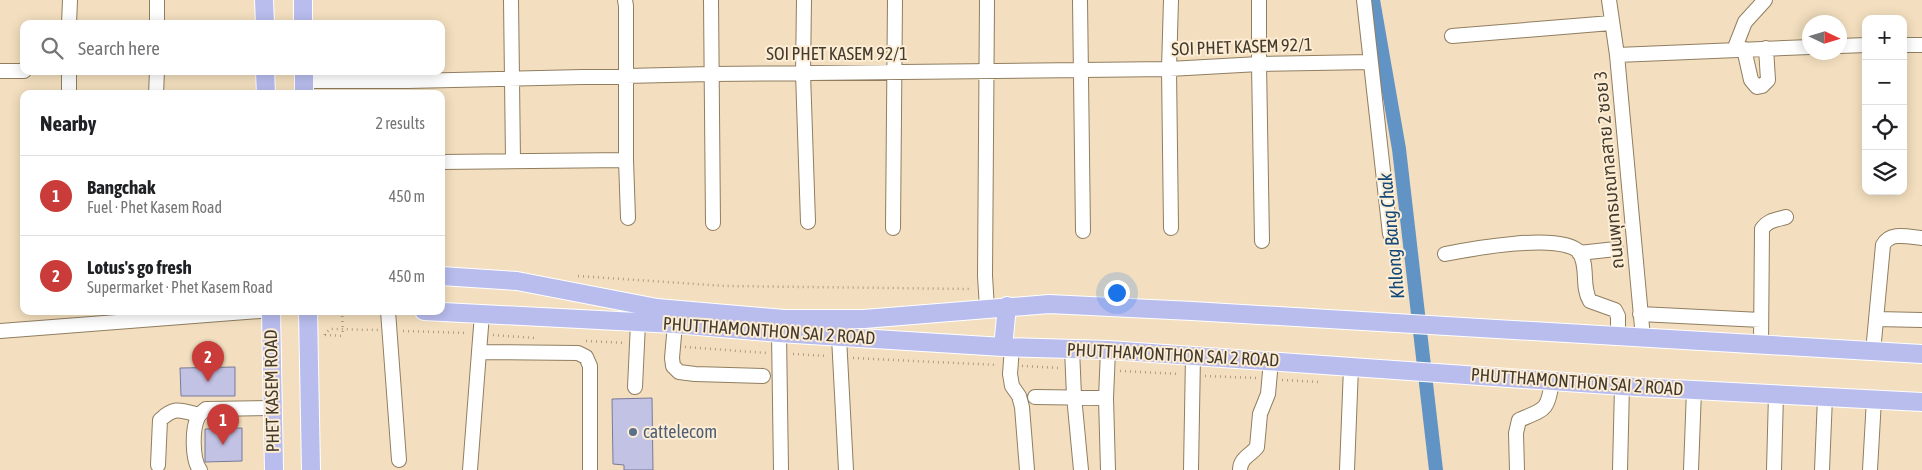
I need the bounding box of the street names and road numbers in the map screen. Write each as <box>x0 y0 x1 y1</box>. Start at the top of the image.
street label: SOI PHET KASEM 92/1 <box>1171 34 1313 59</box>
street label: SOI PHET KASEM 92/1 <box>766 43 908 64</box>
street label: ถนนพุทธมณฑลสาย 2 ซอย 3 <box>1589 70 1629 270</box>
street label: PHUTTHAMONTHON SAI 2 ROAD <box>662 313 876 348</box>
street label: PHET KASEM ROAD <box>260 329 283 453</box>
street label: PHUTTHAMONTHON SAI 2 ROAD <box>1066 338 1280 371</box>
street label: PHUTTHAMONTHON SAI 2 ROAD <box>1470 364 1684 399</box>

